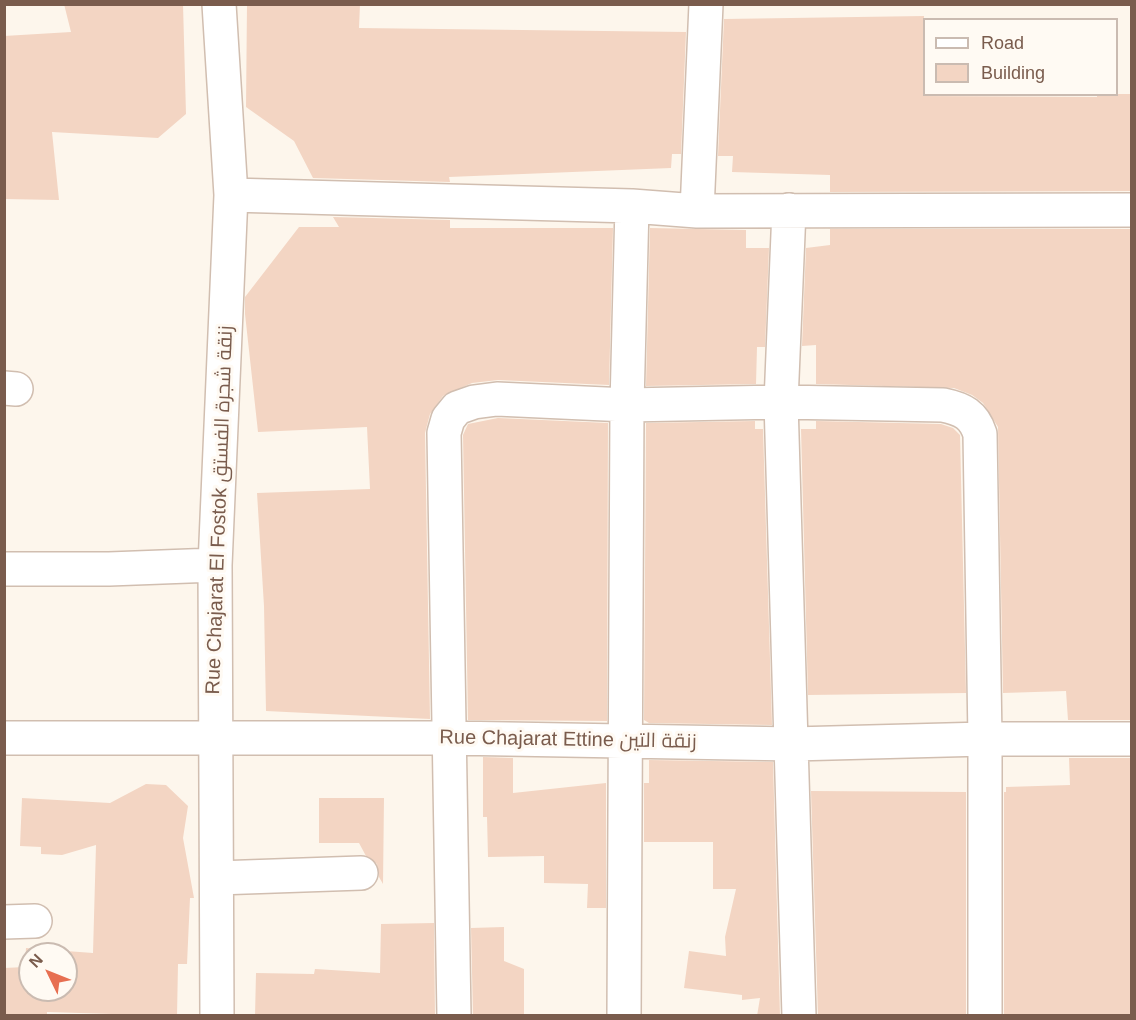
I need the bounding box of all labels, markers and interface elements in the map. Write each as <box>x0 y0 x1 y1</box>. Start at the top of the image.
legend <box>923 18 1118 96</box>
text: Road <box>981 33 1024 53</box>
text: Building <box>981 63 1045 83</box>
street label: Rue Chajarat El Fostok زنقة شجرة الفستق <box>202 325 238 695</box>
street label: Rue Chajarat Ettine زنقة التين <box>439 726 697 754</box>
north arrow <box>18 942 78 1002</box>
text: N <box>26 951 46 971</box>

